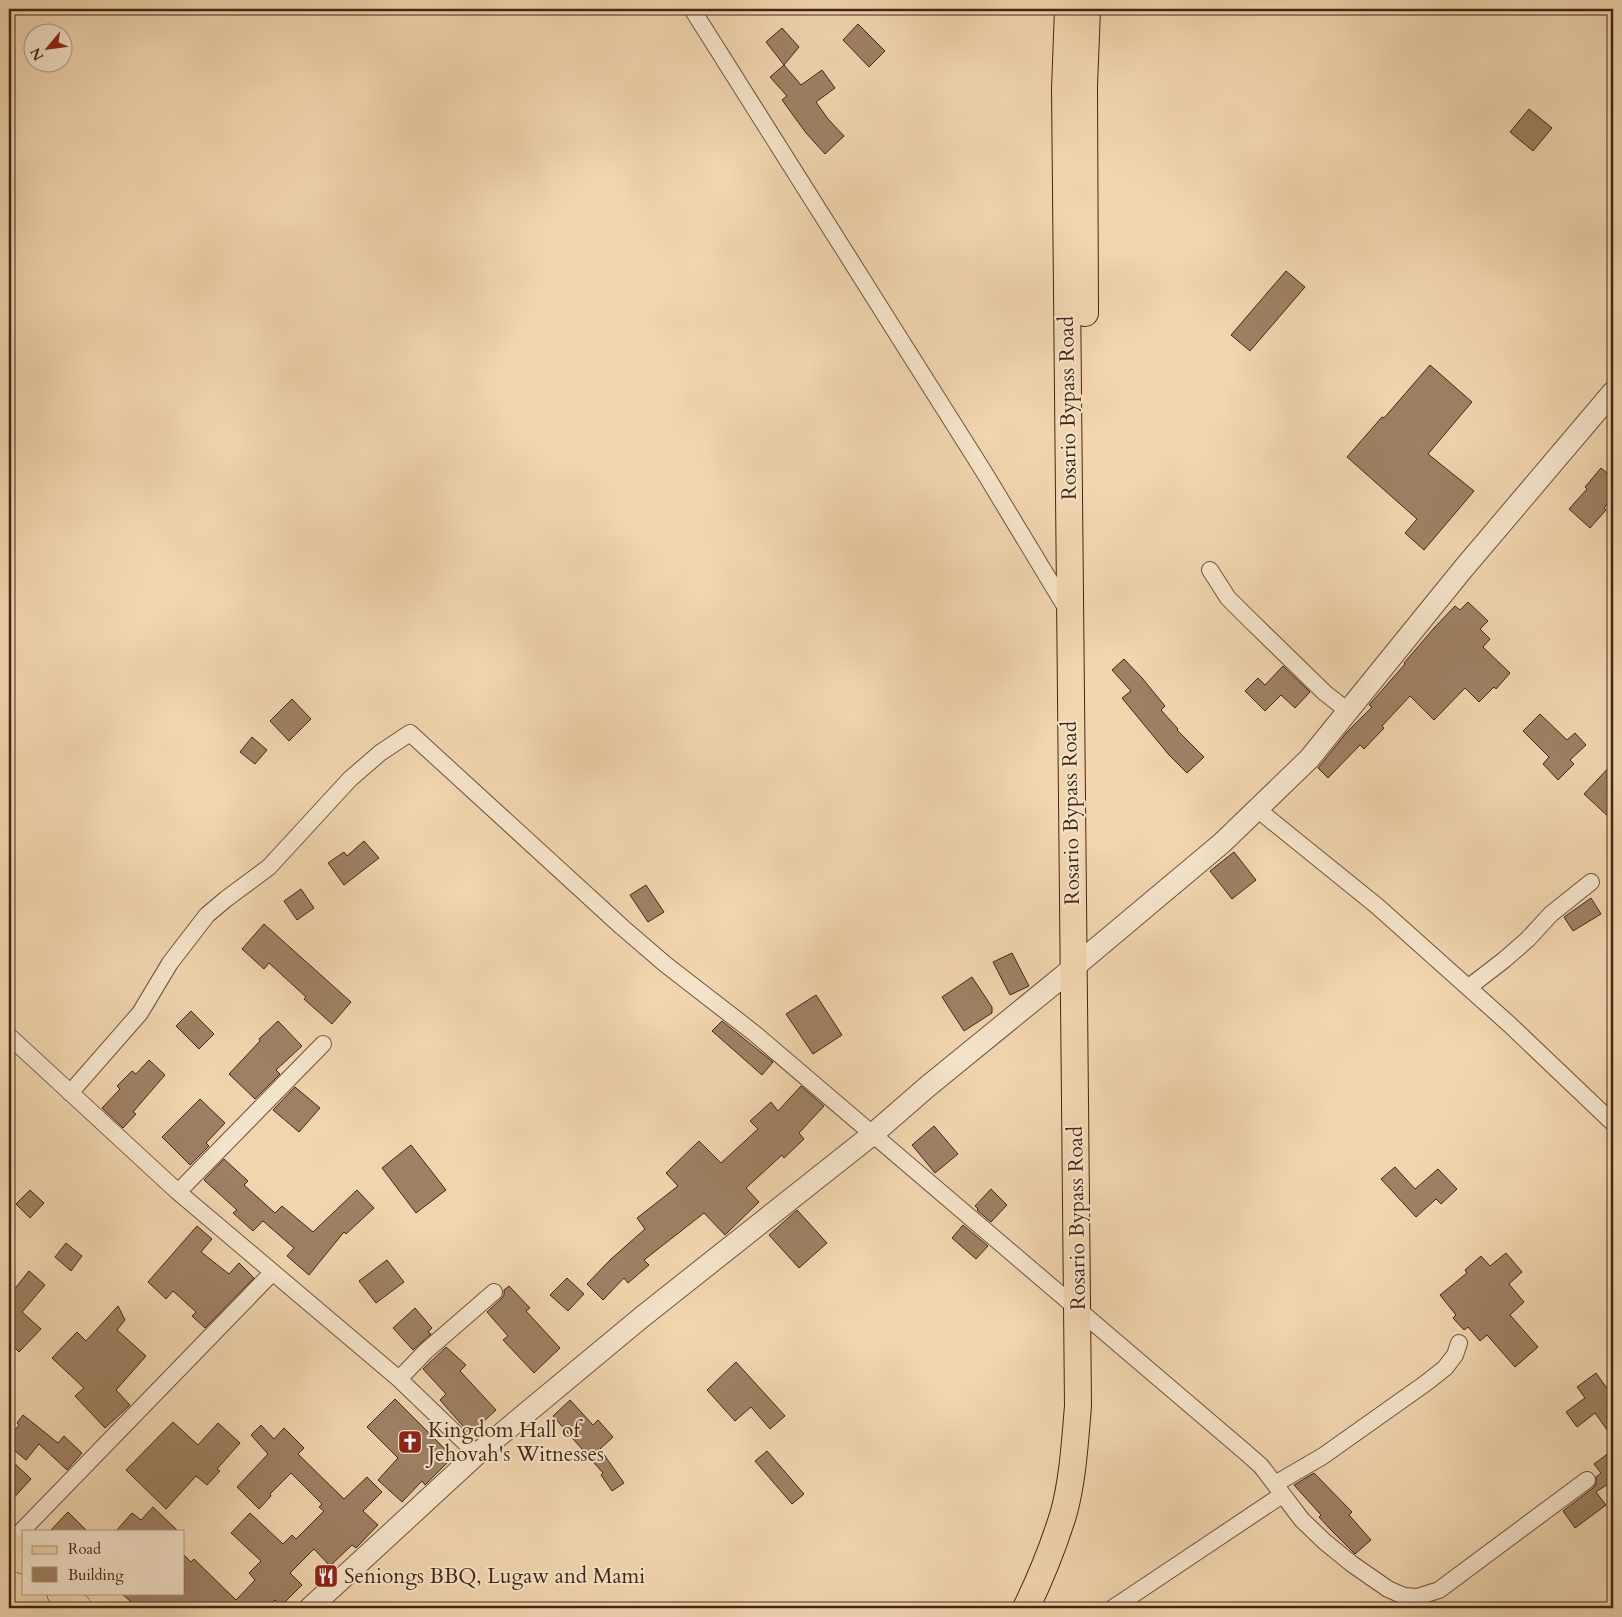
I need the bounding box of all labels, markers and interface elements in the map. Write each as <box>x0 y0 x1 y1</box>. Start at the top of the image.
north arrow <box>22 22 72 72</box>
text: N <box>26 44 48 64</box>
street label: Rosario Bypass Road <box>1052 316 1084 500</box>
street label: Rosario Bypass Road <box>1055 721 1087 905</box>
street label: Rosario Bypass Road <box>1061 1126 1093 1310</box>
place label: Kingdom Hall of Jehovah's Witnesses <box>425 1416 604 1469</box>
church icon: Kingdom Hall of Jehovah's Witnesses <box>397 1429 423 1455</box>
legend <box>22 1530 185 1594</box>
text: Road <box>68 1539 101 1559</box>
place label: Seniongs BBQ, Lugaw and Mami <box>344 1562 645 1591</box>
restaurant icon: Seniongs BBQ, Lugaw and Mami <box>313 1563 339 1589</box>
text: Building <box>68 1565 124 1585</box>

